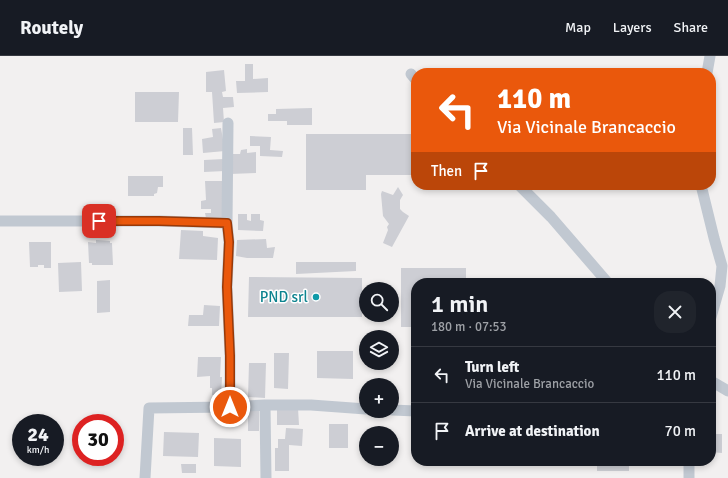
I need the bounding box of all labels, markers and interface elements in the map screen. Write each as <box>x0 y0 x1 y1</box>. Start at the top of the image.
text: Routely <box>20 16 83 40</box>
text: Map <box>565 19 591 36</box>
text: Layers <box>613 19 652 36</box>
text: Share <box>674 19 708 36</box>
text: 110 m <box>497 82 571 116</box>
icon: left <box>431 84 483 136</box>
text: Via Vicinale Brancaccio <box>497 116 676 138</box>
icon: arrive <box>470 160 492 182</box>
text: Then <box>431 162 462 180</box>
pin <box>82 204 116 238</box>
icon: arrive <box>88 210 110 232</box>
map controls <box>359 282 399 466</box>
button: search <box>359 282 399 322</box>
place label: PND srl <box>260 288 308 306</box>
text: 1 min <box>431 289 488 319</box>
button: close <box>654 291 696 333</box>
marker: PND srl <box>311 292 321 302</box>
text: 180 m · 07:53 <box>431 319 507 335</box>
button: layers <box>359 330 399 370</box>
text: Turn left <box>465 358 519 376</box>
icon: left <box>431 364 453 386</box>
text: 110 m <box>656 366 696 384</box>
text: Via Vicinale Brancaccio <box>465 376 594 392</box>
button: + <box>359 378 399 418</box>
position arrow <box>209 386 251 428</box>
speed limit sign: 30 <box>72 414 124 466</box>
icon: arrive <box>431 420 453 442</box>
text: 24 <box>27 422 49 447</box>
text: Arrive at destination <box>465 422 600 440</box>
text: 70 m <box>665 422 696 440</box>
button: − <box>359 426 399 466</box>
text: km/h <box>27 444 49 456</box>

